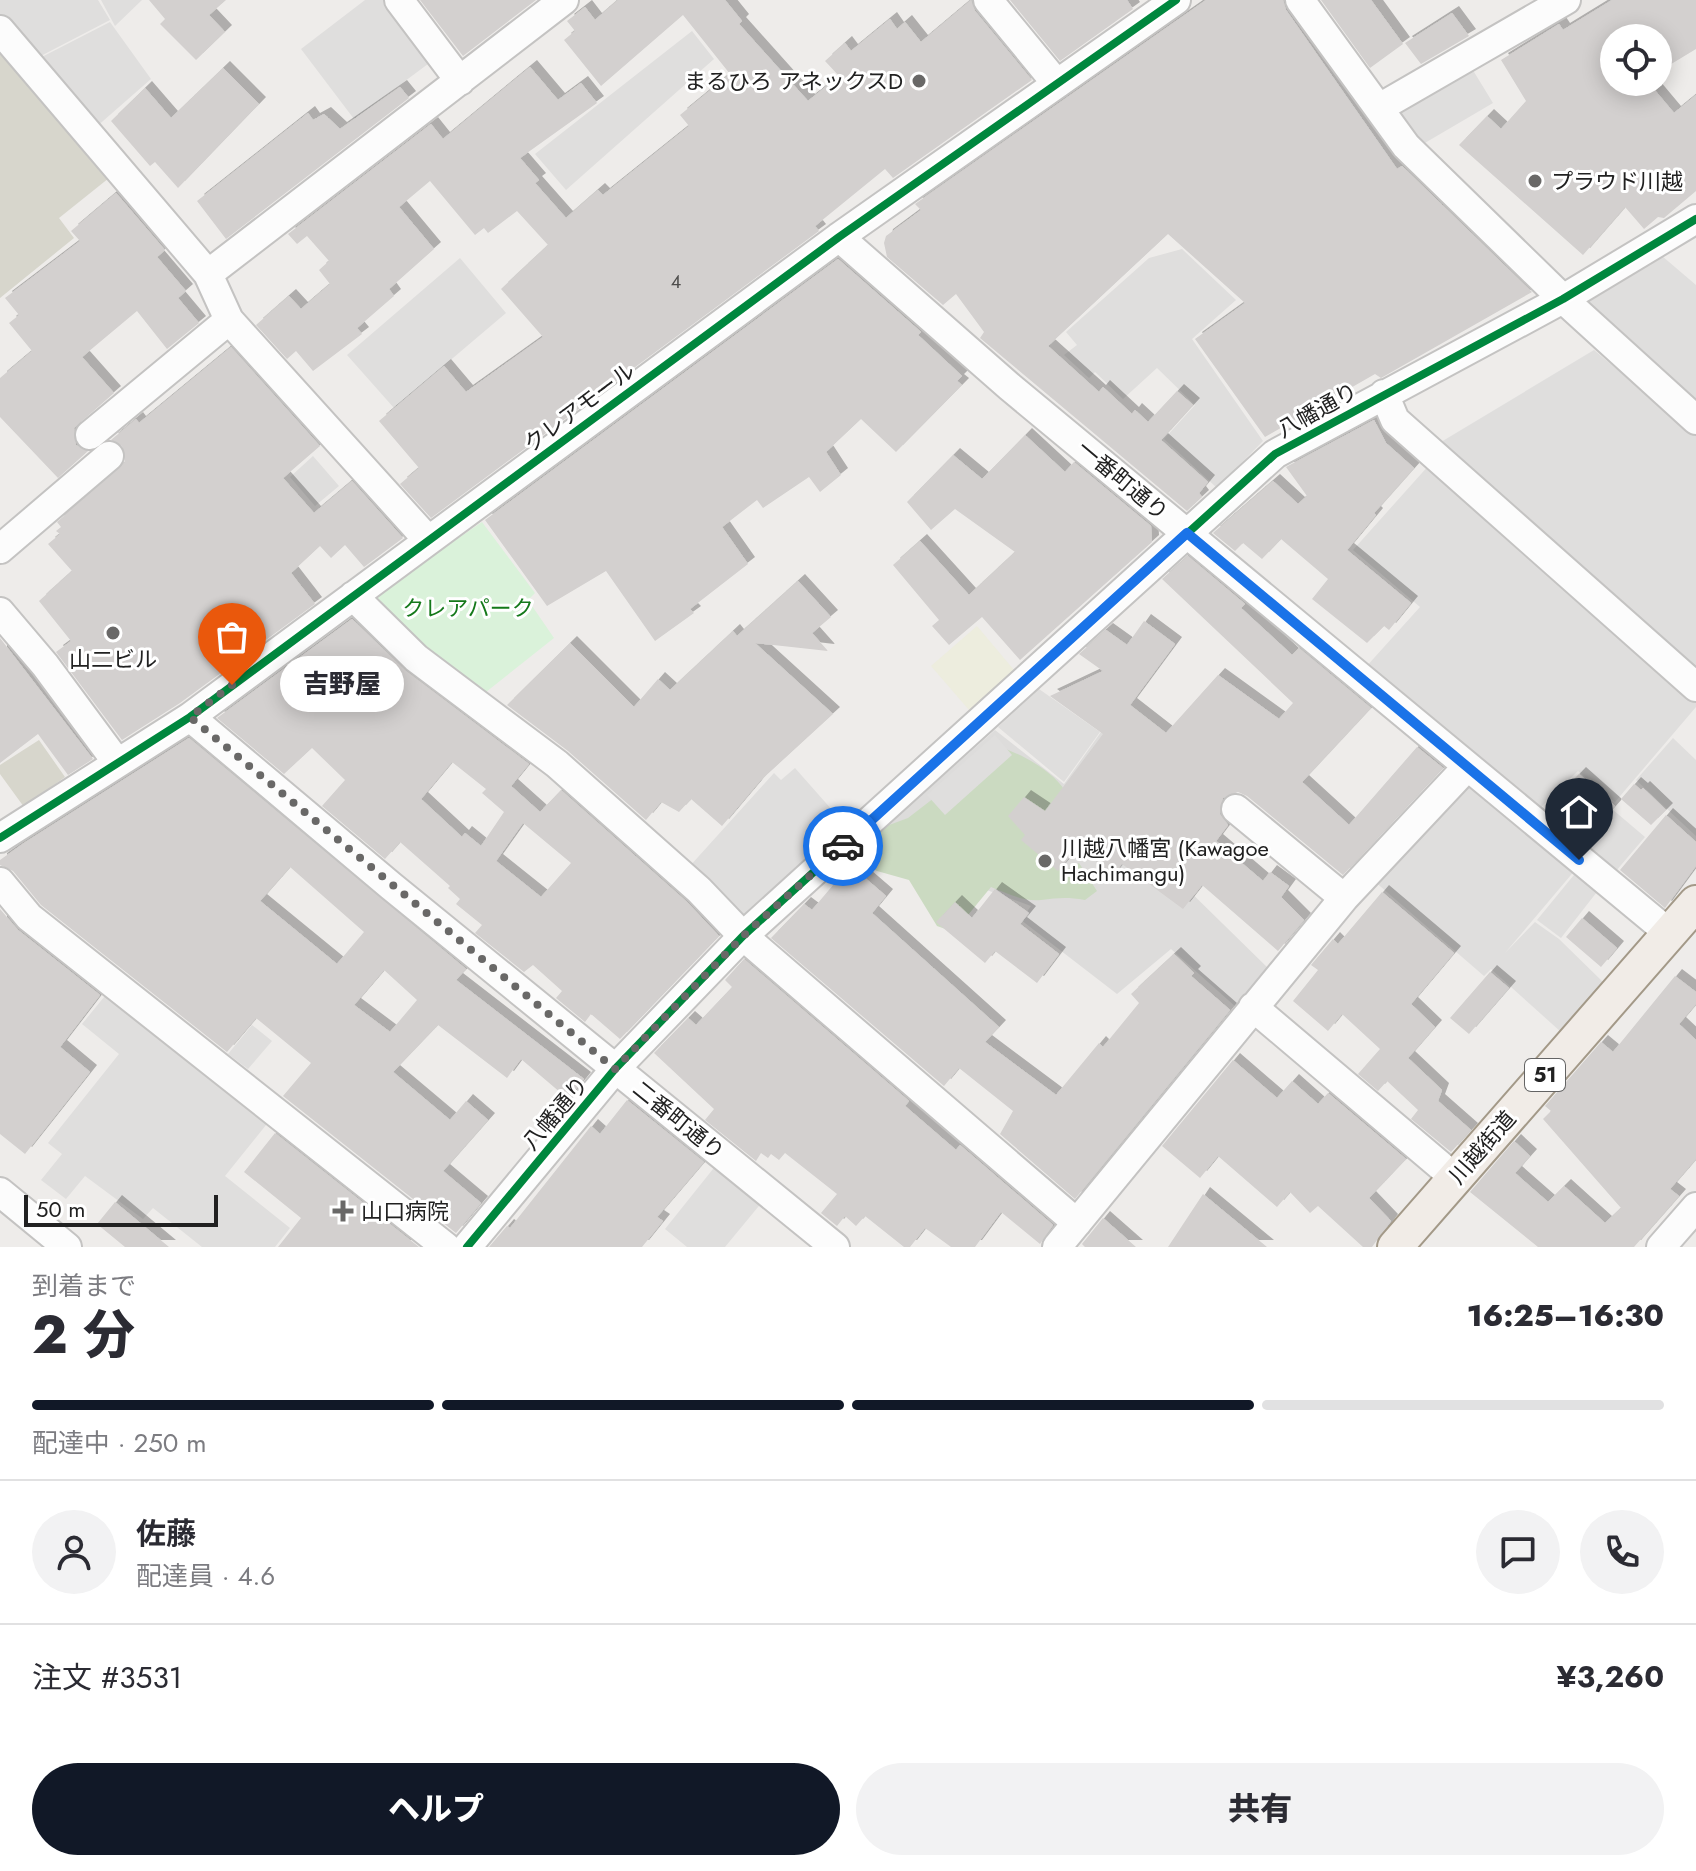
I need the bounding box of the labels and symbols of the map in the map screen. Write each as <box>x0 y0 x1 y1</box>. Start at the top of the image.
place label: まるひろ アネックスD <box>684 65 903 97</box>
marker: まるひろ アネックスD <box>910 72 928 90</box>
place label: プラウド川越 <box>1551 165 1683 197</box>
marker: プラウド川越 <box>1526 172 1544 190</box>
house number: 4 <box>671 269 681 295</box>
street label: クレアモール <box>517 354 641 460</box>
street label: 八幡通り <box>1271 375 1363 445</box>
street label: 一番町通り <box>1071 432 1175 528</box>
park label: クレアパーク <box>402 592 534 624</box>
pin <box>198 603 266 685</box>
marker: 山二ビル <box>104 624 122 642</box>
place label: 山二ビル <box>69 643 157 675</box>
callout: 吉野屋 <box>280 657 404 713</box>
pin <box>1545 778 1613 860</box>
courier <box>803 806 883 886</box>
place label: 川越八幡宮 (Kawagoe Hachimangu) <box>1061 832 1269 889</box>
marker: 川越八幡宮 (Kawagoe Hachimangu) <box>1036 852 1054 870</box>
road number: 51 <box>1525 1059 1565 1091</box>
street label: 八幡通り <box>514 1069 596 1157</box>
street label: 二番町通り <box>626 1073 732 1167</box>
street label: 川越街道 <box>1441 1103 1523 1191</box>
scale bar <box>24 1191 218 1227</box>
place label: 山口病院 <box>361 1195 449 1227</box>
marker: 山口病院 <box>332 1200 354 1222</box>

